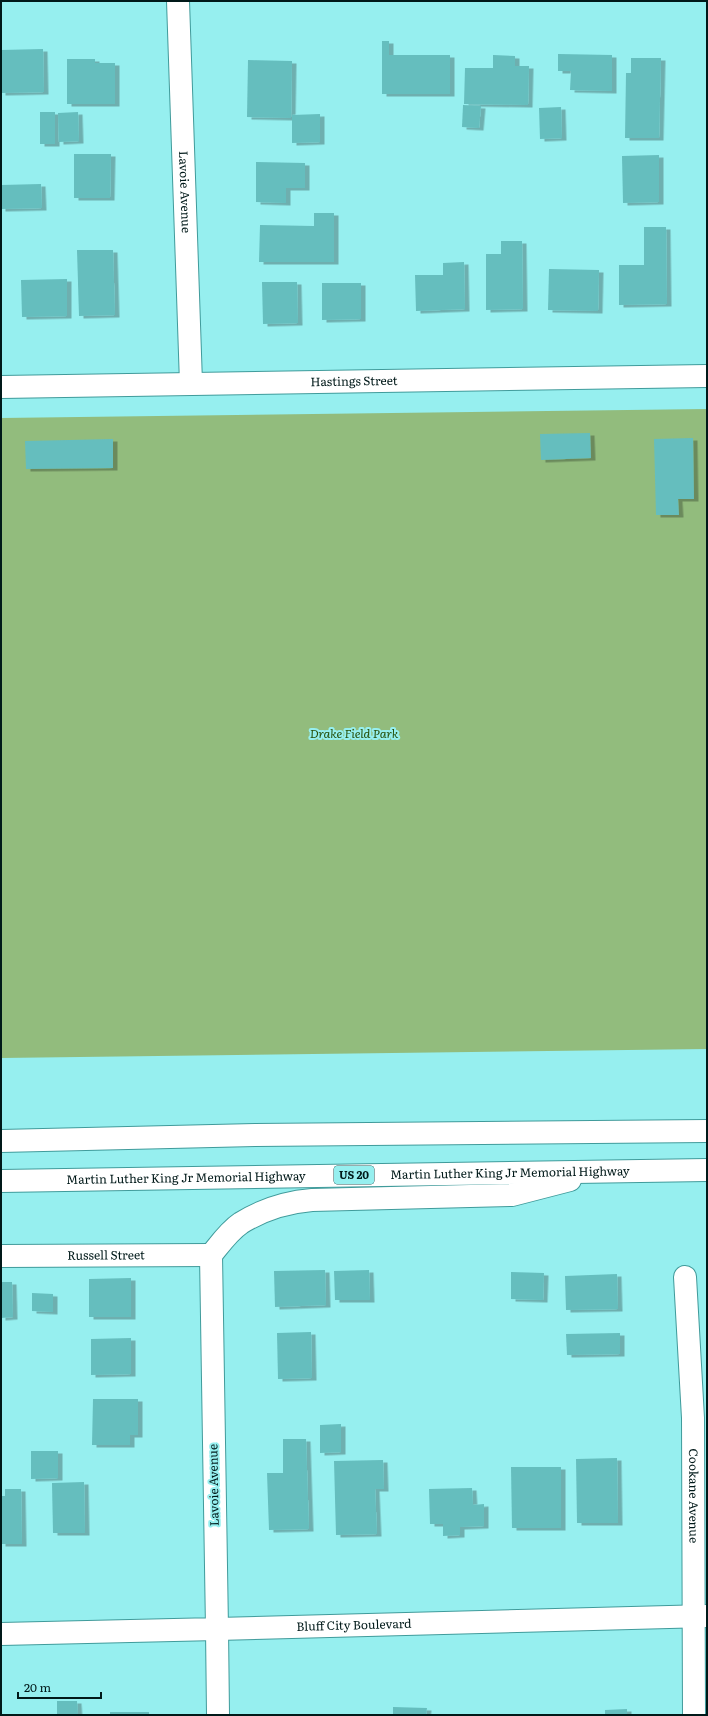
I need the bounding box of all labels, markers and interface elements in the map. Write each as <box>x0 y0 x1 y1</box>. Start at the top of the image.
street label: Lavoie Avenue <box>175 150 196 233</box>
street label: Hastings Street <box>310 371 398 390</box>
park label: Drake Field Park <box>310 724 399 742</box>
street label: Martin Luther King Jr Memorial Highway <box>390 1161 630 1183</box>
street label: Martin Luther King Jr Memorial Highway <box>66 1166 306 1188</box>
road number: US 20 <box>334 1166 374 1184</box>
street label: Russell Street <box>67 1245 145 1264</box>
street label: Lavoie Avenue <box>203 1444 223 1526</box>
street label: Cookane Avenue <box>685 1448 703 1543</box>
street label: Bluff City Boulevard <box>296 1614 412 1635</box>
scale bar <box>18 1674 101 1700</box>
text: 20 m <box>24 1678 51 1696</box>

